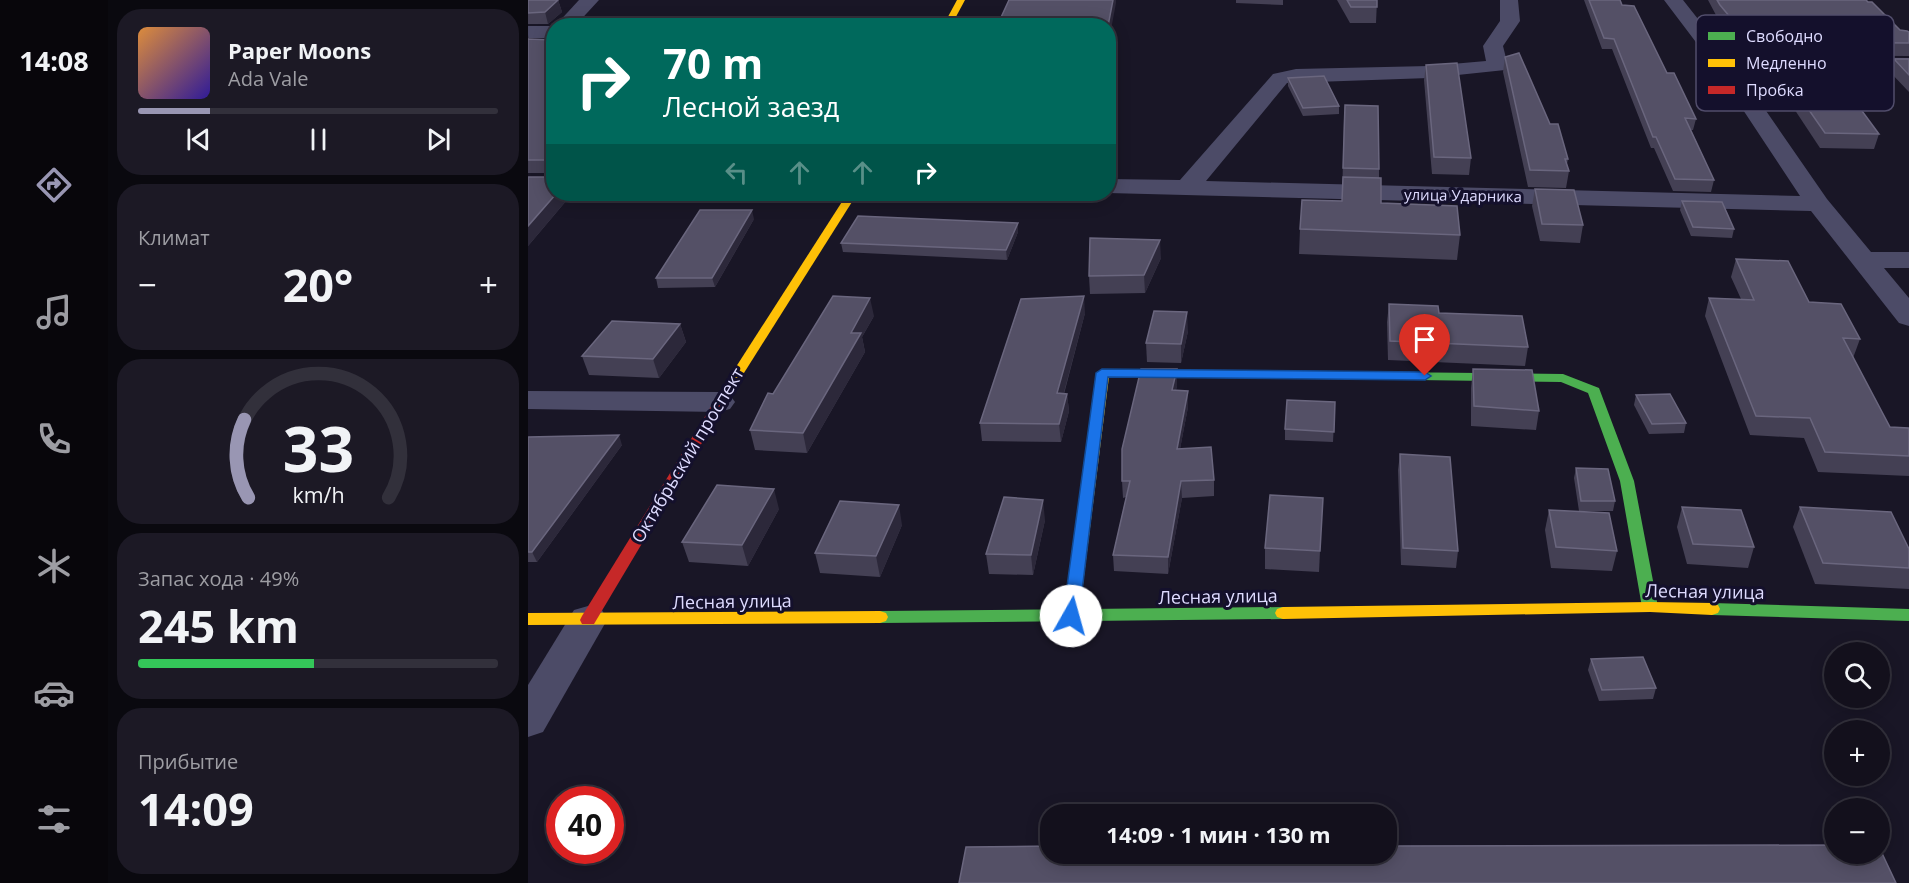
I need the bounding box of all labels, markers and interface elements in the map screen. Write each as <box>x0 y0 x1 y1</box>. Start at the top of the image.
legend <box>1696 15 1894 111</box>
text: Свободно <box>1746 25 1823 47</box>
text: 70 m <box>663 34 763 91</box>
text: Paper Moons <box>228 35 371 65</box>
text: 14:08 <box>19 42 89 79</box>
icon: right <box>564 42 642 120</box>
text: Медленно <box>1746 52 1827 74</box>
text: Ada Vale <box>228 65 309 92</box>
text: Пробка <box>1746 79 1804 101</box>
text: Лесной заезд <box>663 88 839 125</box>
icon: previous <box>182 123 215 156</box>
icon: pause <box>302 123 335 156</box>
icon: next <box>422 123 455 156</box>
icon: left <box>720 156 753 189</box>
icon: ahead <box>783 156 816 189</box>
icon: ahead <box>846 156 879 189</box>
icon: right <box>909 156 942 189</box>
icon: directions <box>33 164 75 206</box>
street label: улица Ударника <box>1404 184 1522 206</box>
text: Климат <box>138 224 210 251</box>
text: 20° <box>283 254 353 315</box>
text: − <box>138 262 157 307</box>
text: + <box>479 262 498 307</box>
icon: music <box>33 291 75 333</box>
pin <box>1399 314 1450 376</box>
icon: arrive <box>1408 323 1441 356</box>
street label: Октябрьский проспект <box>625 363 749 547</box>
text: 33 <box>282 406 354 491</box>
icon: phone <box>33 418 75 460</box>
text: km/h <box>292 481 344 510</box>
icon: climate <box>33 545 75 587</box>
text: Запас хода · 49% <box>138 565 299 592</box>
street label: Лесная улица <box>1645 578 1765 604</box>
street label: Лесная улица <box>1158 583 1278 609</box>
position arrow <box>1039 584 1103 648</box>
street label: Лесная улица <box>672 588 792 614</box>
text: 245 km <box>138 595 299 656</box>
map controls <box>1824 642 1890 864</box>
button: search <box>1824 642 1890 708</box>
icon: car <box>33 672 75 714</box>
button: + <box>1824 720 1890 786</box>
text: Прибытие <box>138 748 238 775</box>
text: 14:09 <box>138 778 254 839</box>
speed limit sign: 40 <box>546 786 624 864</box>
icon: filters <box>33 798 75 840</box>
button: − <box>1824 798 1890 864</box>
text: 14:09 · 1 мин · 130 m <box>1106 819 1331 849</box>

